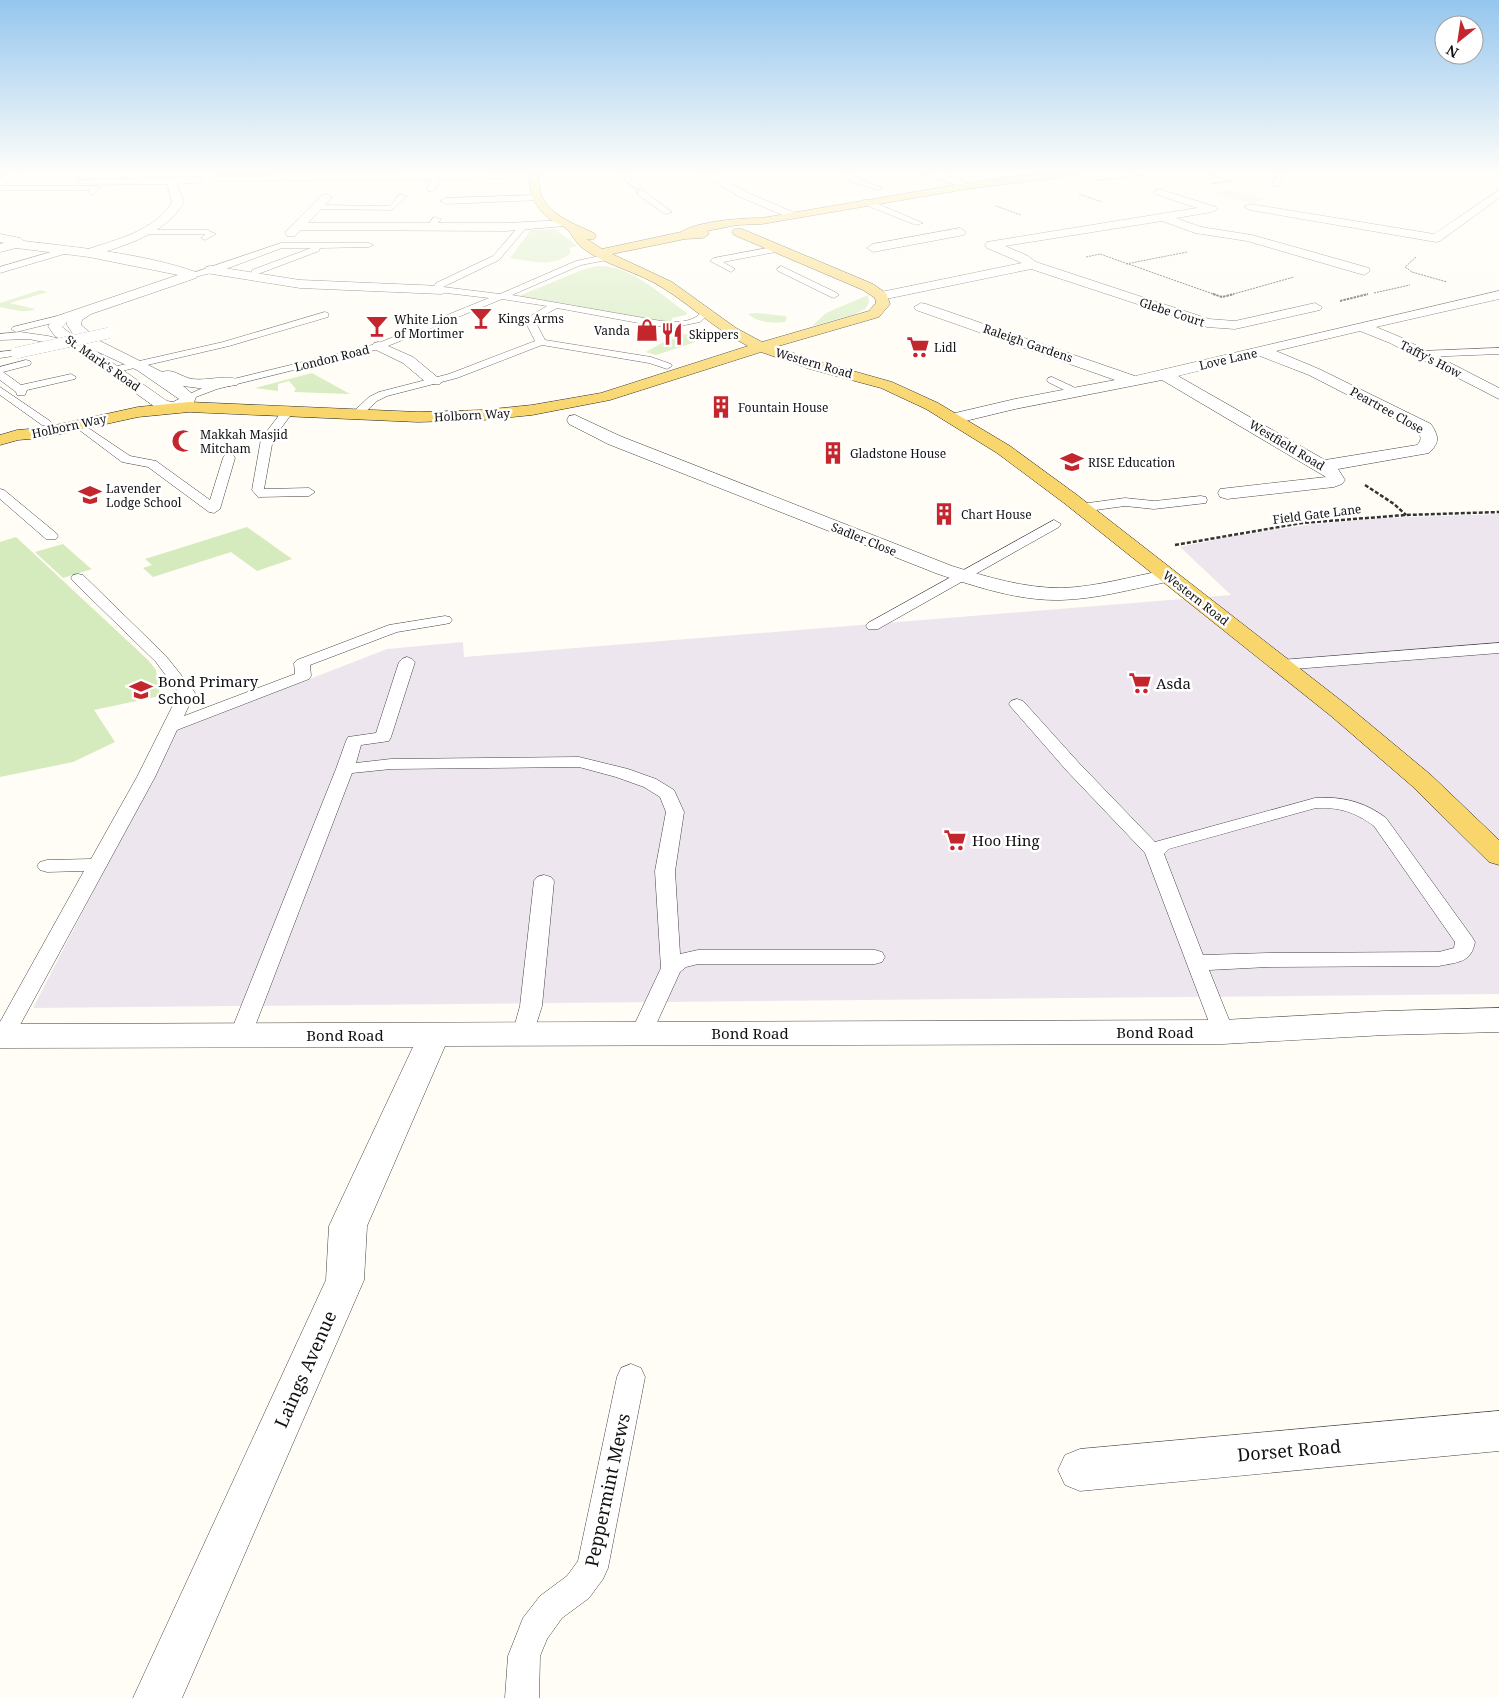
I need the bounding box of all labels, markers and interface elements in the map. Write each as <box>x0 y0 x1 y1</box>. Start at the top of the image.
north arrow <box>1434 15 1484 65</box>
text: N <box>1443 41 1462 63</box>
street label: Glebe Court <box>1137 294 1207 330</box>
bar icon: Kings Arms <box>468 305 494 331</box>
place label: Kings Arms <box>498 310 564 327</box>
place label: White Lion of Mortimer <box>394 311 464 342</box>
bar icon: White Lion of Mortimer <box>364 313 390 339</box>
shop icon: Vanda <box>634 317 660 343</box>
street label: Raleigh Gardens <box>981 320 1075 366</box>
restaurant icon: Skippers <box>659 321 685 347</box>
place label: Vanda <box>594 322 630 339</box>
place label: Skippers <box>689 326 739 343</box>
street label: St. Mark's Road <box>62 331 144 395</box>
supermarket icon: Lidl <box>905 334 931 360</box>
street label: Taffy's How <box>1397 336 1465 382</box>
place label: Lidl <box>934 339 957 356</box>
street label: London Road <box>293 340 372 375</box>
street label: Western Road <box>773 344 855 382</box>
street label: Love Lane <box>1197 344 1259 374</box>
street label: Peartree Close <box>1347 383 1427 437</box>
building icon: Fountain House <box>708 394 734 420</box>
place label: Fountain House <box>738 399 828 416</box>
street label: Holborn Way <box>434 405 511 425</box>
street label: Holborn Way <box>30 410 108 442</box>
street label: Westfield Road <box>1246 416 1329 475</box>
place label: Makkah Masjid Mitcham <box>200 426 288 457</box>
mosque icon: Makkah Masjid Mitcham <box>170 428 196 454</box>
building icon: Gladstone House <box>820 440 846 466</box>
place label: Gladstone House <box>850 445 946 462</box>
school or university icon: RISE Education <box>1059 449 1085 475</box>
place label: RISE Education <box>1088 454 1176 471</box>
place label: Lavender Lodge School <box>106 480 182 511</box>
school or university icon: Lavender Lodge School <box>77 482 103 508</box>
street label: Field Gate Lane <box>1272 500 1362 528</box>
building icon: Chart House <box>931 501 957 527</box>
place label: Chart House <box>961 506 1032 523</box>
street label: Sadler Close <box>829 518 899 560</box>
street label: Western Road <box>1159 567 1233 630</box>
supermarket icon: Asda <box>1127 670 1153 696</box>
place label: Bond Primary School <box>158 671 259 708</box>
place label: Asda <box>1156 673 1191 693</box>
school or university icon: Bond Primary School <box>128 677 154 703</box>
supermarket icon: Hoo Hing <box>942 827 968 853</box>
place label: Hoo Hing <box>972 830 1040 850</box>
street label: Bond Road <box>1116 1022 1194 1042</box>
street label: Bond Road <box>711 1023 789 1043</box>
street label: Bond Road <box>306 1025 384 1045</box>
street label: Laings Avenue <box>269 1307 341 1431</box>
street label: Peppermint Mews <box>579 1411 635 1569</box>
street label: Dorset Road <box>1236 1434 1342 1466</box>

